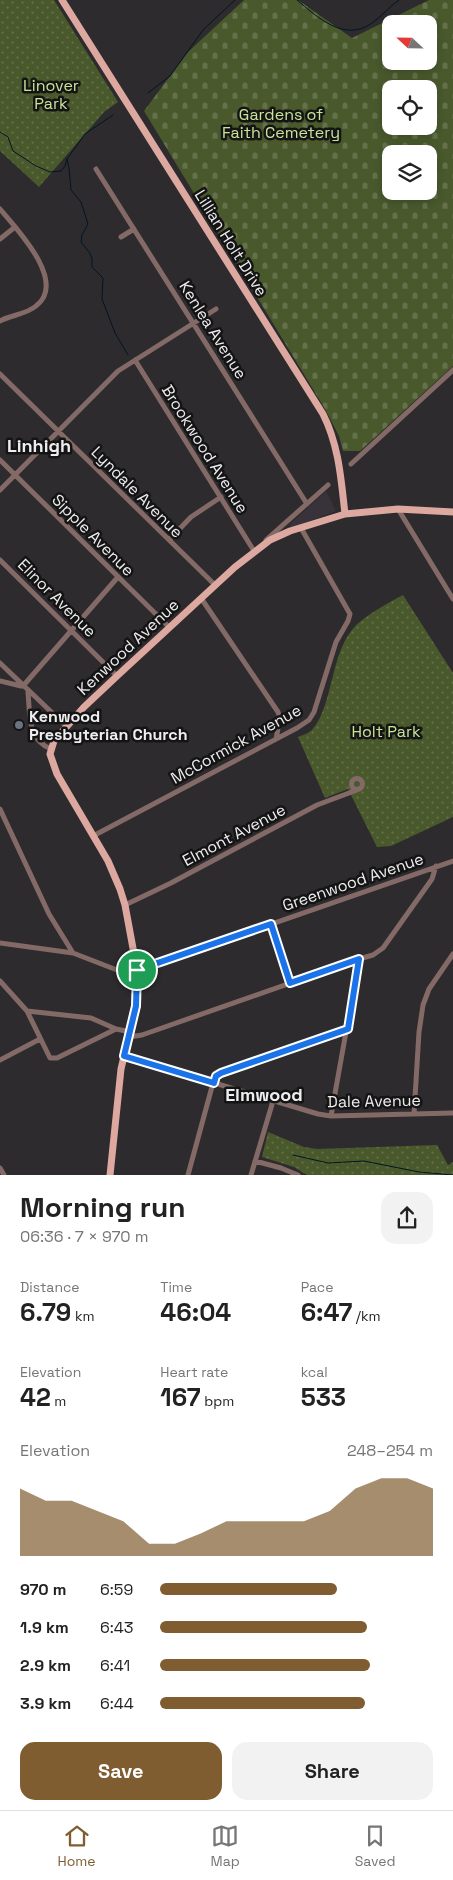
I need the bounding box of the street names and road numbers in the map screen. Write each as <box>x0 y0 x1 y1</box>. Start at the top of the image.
street label: Lillian Holt Drive <box>190 186 272 300</box>
street label: Kenlea Avenue <box>174 277 252 383</box>
street label: Brookwood Avenue <box>157 381 253 517</box>
street label: Lyndale Avenue <box>87 442 187 542</box>
street label: Sipple Avenue <box>47 489 139 581</box>
street label: Elinor Avenue <box>13 554 101 642</box>
street label: Kenwood Avenue <box>73 594 183 700</box>
street label: McCormick Avenue <box>167 699 305 789</box>
street label: Elmont Avenue <box>179 799 289 871</box>
street label: Greenwood Avenue <box>280 848 426 916</box>
street label: Dale Avenue <box>327 1090 421 1112</box>

